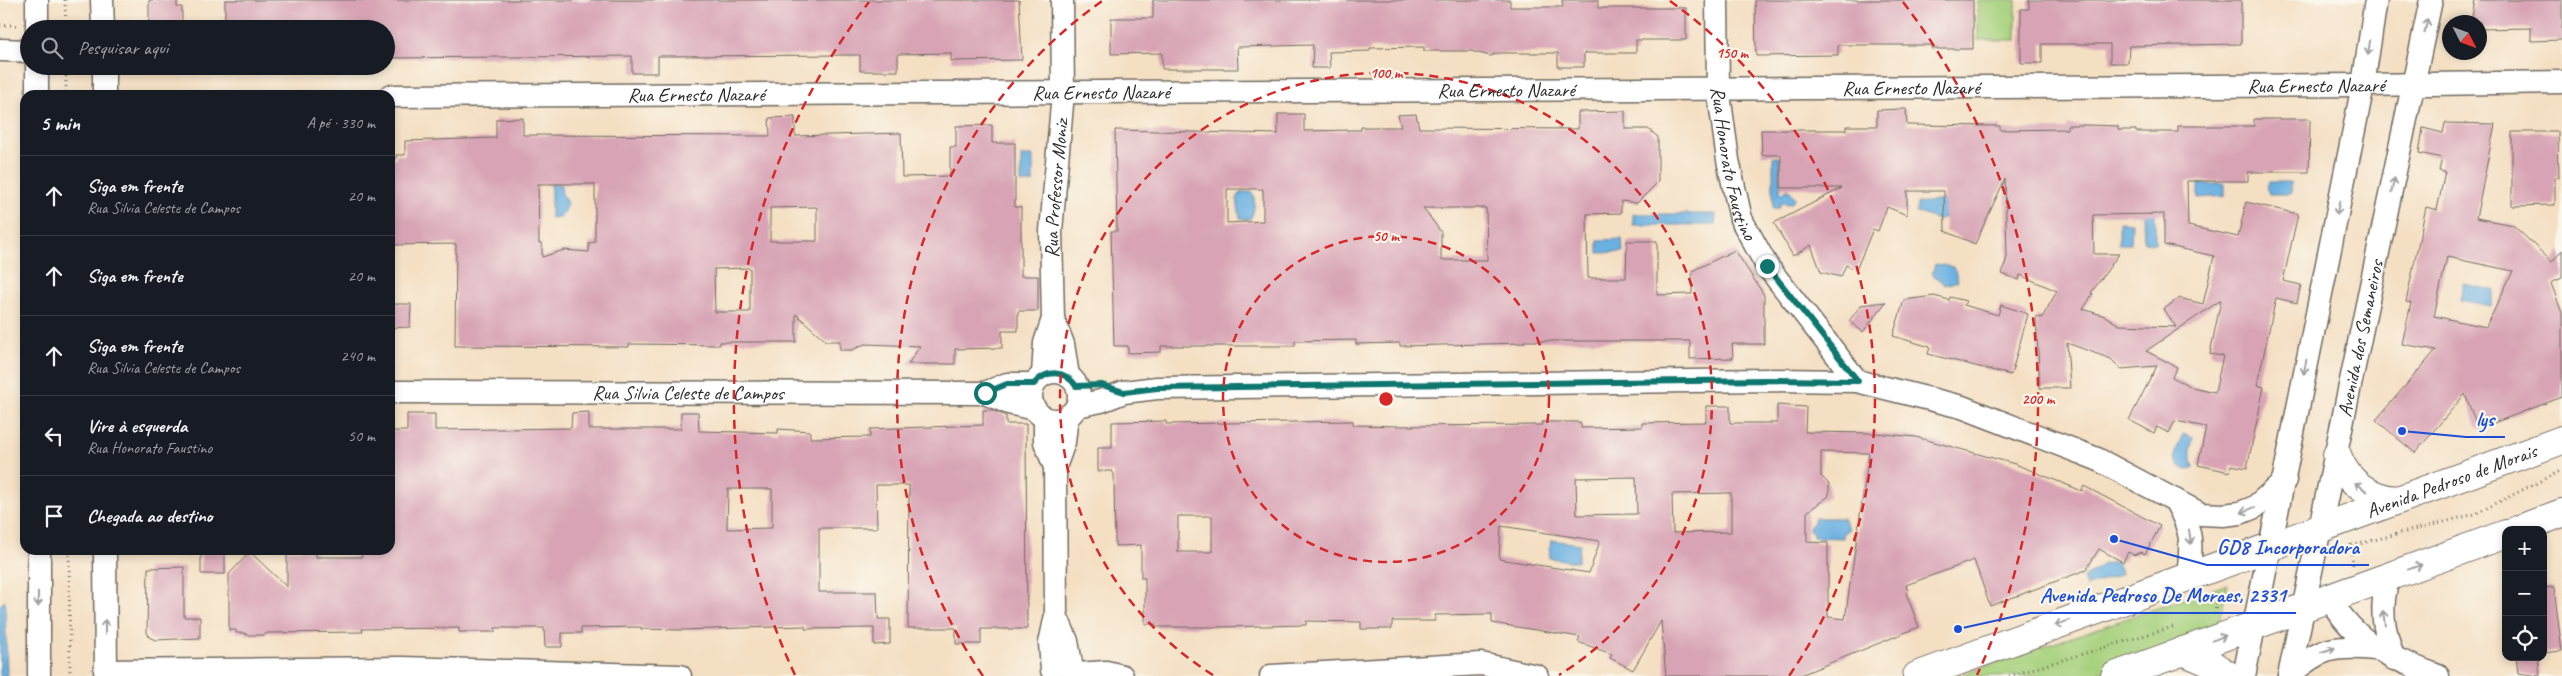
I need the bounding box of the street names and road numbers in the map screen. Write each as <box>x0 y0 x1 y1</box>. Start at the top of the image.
street label: Rua Ernesto Nazaré <box>2247 72 2388 98</box>
street label: Rua Ernesto Nazaré <box>1842 75 1983 100</box>
street label: Rua Ernesto Nazaré <box>1437 77 1578 103</box>
street label: Rua Ernesto Nazaré <box>1032 79 1173 105</box>
street label: Rua Ernesto Nazaré <box>627 81 768 107</box>
street label: Rua Honorato Faustino <box>1706 85 1763 245</box>
street label: Rua Professor Moniz <box>1038 115 1073 258</box>
street label: Avenida dos Semaneiros <box>2331 256 2389 419</box>
street label: Rua Silvia Celeste de Campos <box>592 380 786 405</box>
street label: Avenida Pedroso de Morais <box>2363 437 2542 523</box>

